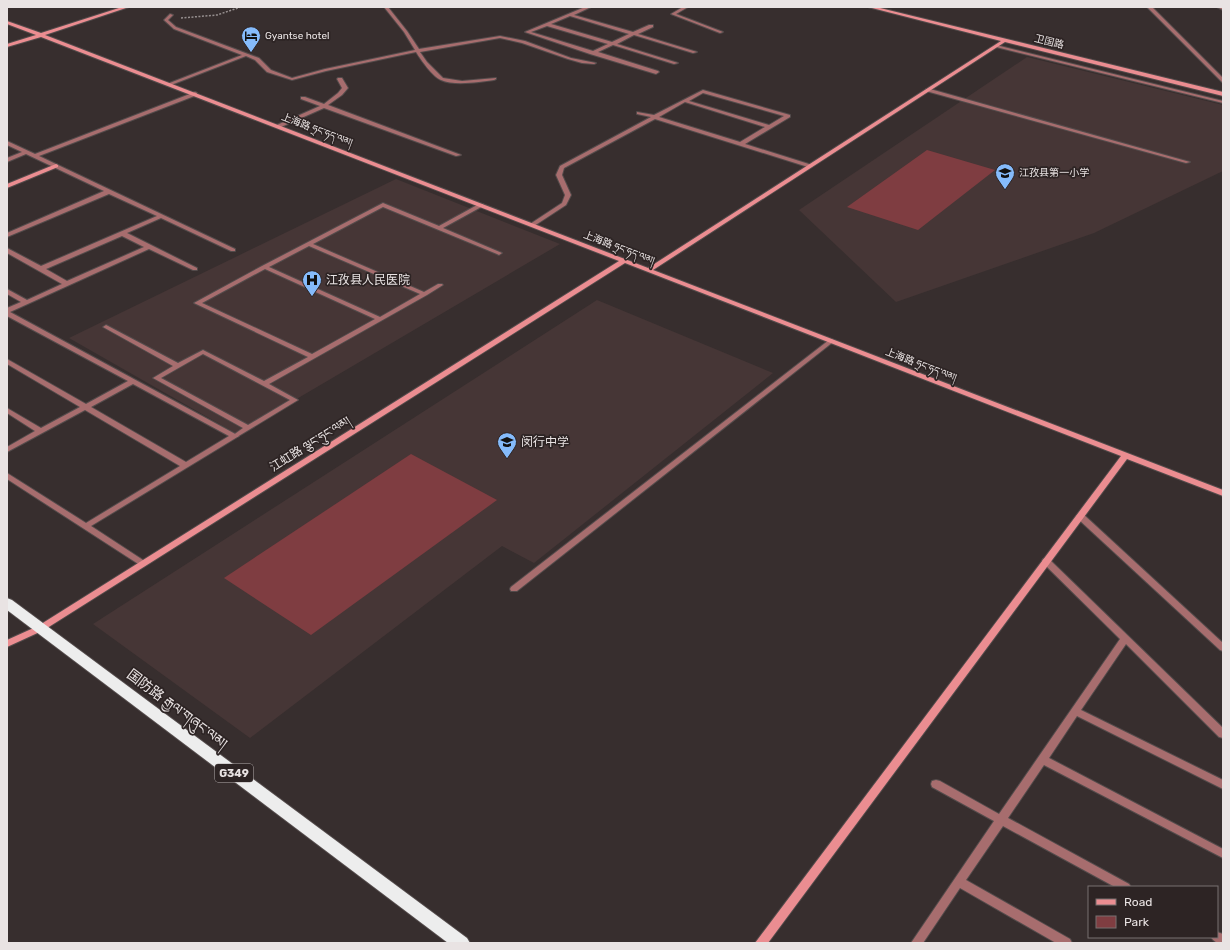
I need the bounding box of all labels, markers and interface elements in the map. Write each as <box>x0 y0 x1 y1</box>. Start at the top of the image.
hotel icon: Gyantse hotel <box>240 25 262 53</box>
place label: Gyantse hotel <box>265 30 329 42</box>
street label: 卫国路 <box>1033 33 1065 51</box>
street label: 上海路 ཧྲང་ཧད་ལམ། <box>279 111 354 151</box>
school or university icon: 江孜县第一小学 <box>994 162 1016 190</box>
place label: 江孜县第一小学 <box>1019 167 1089 179</box>
street label: 上海路 ཧྲང་ཧད་ལམ། <box>581 229 656 269</box>
hospital icon: 江孜县人民医院 <box>301 269 323 297</box>
place label: 江孜县人民医院 <box>326 273 410 287</box>
street label: 上海路 ཧྲང་ཧད་ལམ། <box>883 346 958 386</box>
street label: 江虹路 ལྕང་ཧུང་ལམ། <box>267 413 355 478</box>
school or university icon: 闵行中学 <box>496 431 518 459</box>
place label: 闵行中学 <box>521 435 569 449</box>
street label: 国防路 རྒྱལ་གཞུང་ལམ། <box>121 666 231 755</box>
road number: G349 <box>215 764 253 782</box>
legend <box>1088 886 1218 938</box>
text: Road <box>1124 895 1152 909</box>
text: Park <box>1124 915 1150 929</box>

